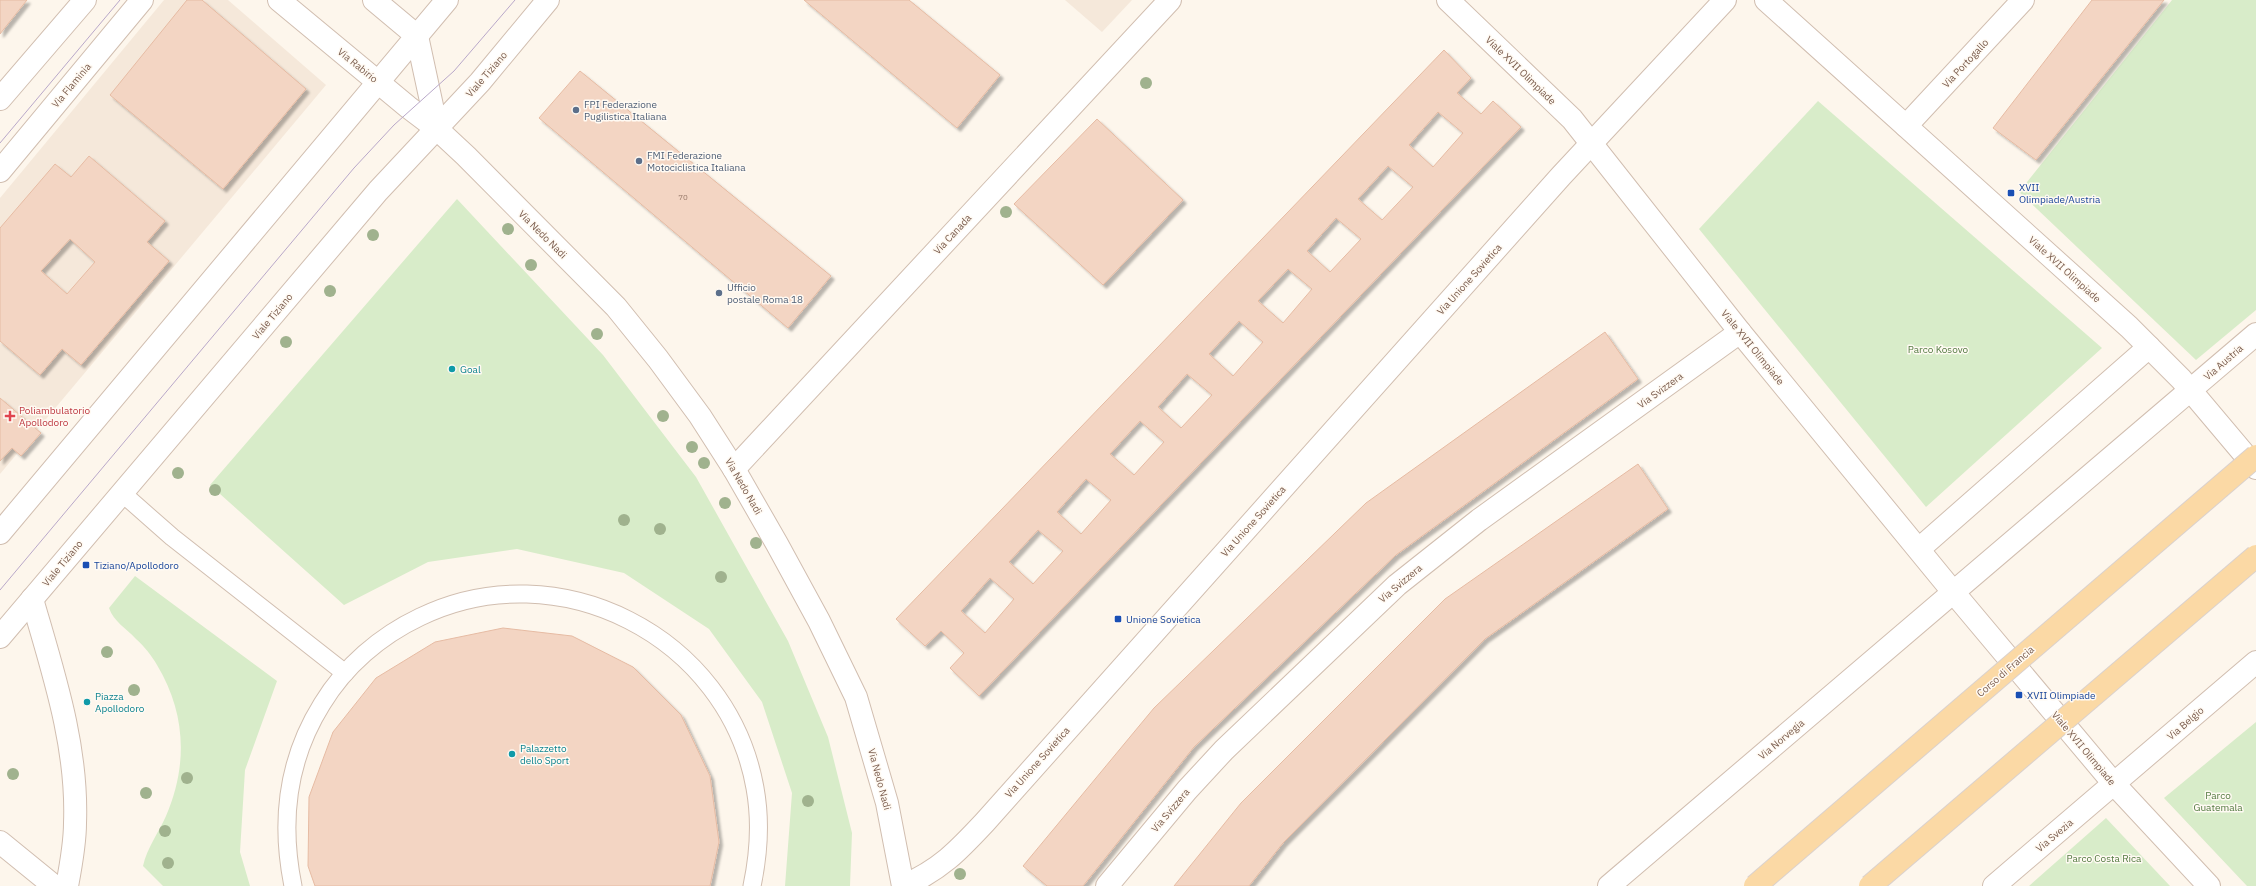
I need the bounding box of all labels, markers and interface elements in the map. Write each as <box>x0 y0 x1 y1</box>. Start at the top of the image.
street label: Viale XVII Olimpiade <box>1483 33 1559 108</box>
street label: Via Portogallo <box>1939 36 1992 90</box>
street label: Via Rabirio <box>335 45 381 86</box>
street label: Viale Tiziano <box>463 48 510 100</box>
street label: Via Flaminia <box>49 60 94 110</box>
place label: FPI Federazione Pugilistica Italiana <box>584 98 667 123</box>
marker: FPI Federazione Pugilistica Italiana <box>571 105 581 115</box>
place label: FMI Federazione Motociclistica Italiana <box>647 149 746 174</box>
marker: FMI Federazione Motociclistica Italiana <box>634 156 644 166</box>
place label: XVII Olimpiade/Austria <box>2019 181 2101 206</box>
marker: XVII Olimpiade/Austria <box>2006 188 2016 198</box>
house number: 70 <box>678 192 688 202</box>
street label: Via Nedo Nadi <box>516 207 570 261</box>
street label: Via Canada <box>931 211 975 257</box>
street label: Viale XVII Olimpiade <box>2026 233 2104 306</box>
street label: Via Unione Sovietica <box>1434 241 1505 317</box>
place label: Ufficio postale Roma 18 <box>727 281 803 306</box>
marker: Ufficio postale Roma 18 <box>714 288 724 298</box>
street label: Viale Tiziano <box>249 290 296 342</box>
street label: Viale XVII Olimpiade <box>1718 307 1787 388</box>
street label: Via Austria <box>2201 341 2246 383</box>
park label: Parco Kosovo <box>1908 343 1969 356</box>
place label: Goal <box>460 363 481 376</box>
marker: Goal <box>447 364 457 374</box>
street label: Via Svizzera <box>1635 369 1686 411</box>
place label: Poliambulatorio Apollodoro <box>19 404 91 429</box>
marker: Poliambulatorio Apollodoro <box>4 410 16 422</box>
street label: Via Nedo Nadi <box>722 456 765 517</box>
street label: Via Unione Sovietica <box>1218 483 1289 559</box>
street label: Viale Tiziano <box>39 537 86 589</box>
place label: Tiziano/Apollodoro <box>94 559 179 572</box>
marker: Tiziano/Apollodoro <box>81 560 91 570</box>
street label: Via Svizzera <box>1376 561 1425 605</box>
place label: Unione Sovietica <box>1126 613 1201 626</box>
marker: Unione Sovietica <box>1113 614 1123 624</box>
street label: Corso di Francia <box>1974 642 2037 700</box>
place label: XVII Olimpiade <box>2027 689 2096 702</box>
place label: Piazza Apollodoro <box>95 690 145 715</box>
marker: XVII Olimpiade <box>2014 690 2024 700</box>
marker: Piazza Apollodoro <box>82 697 92 707</box>
street label: Via Belgio <box>2164 704 2207 743</box>
street label: Viale XVII Olimpiade <box>2049 709 2119 789</box>
street label: Via Norvegia <box>1756 716 1808 762</box>
street label: Via Unione Sovietica <box>1002 724 1073 800</box>
place label: Palazzetto dello Sport <box>520 742 570 767</box>
street label: Via Nedo Nadi <box>865 747 894 811</box>
marker: Palazzetto dello Sport <box>507 749 517 759</box>
street label: Via Svizzera <box>1148 785 1193 835</box>
park label: Parco Guatemala <box>2193 789 2243 814</box>
street label: Via Svezia <box>2033 816 2076 855</box>
park label: Parco Costa Rica <box>2067 852 2142 865</box>

